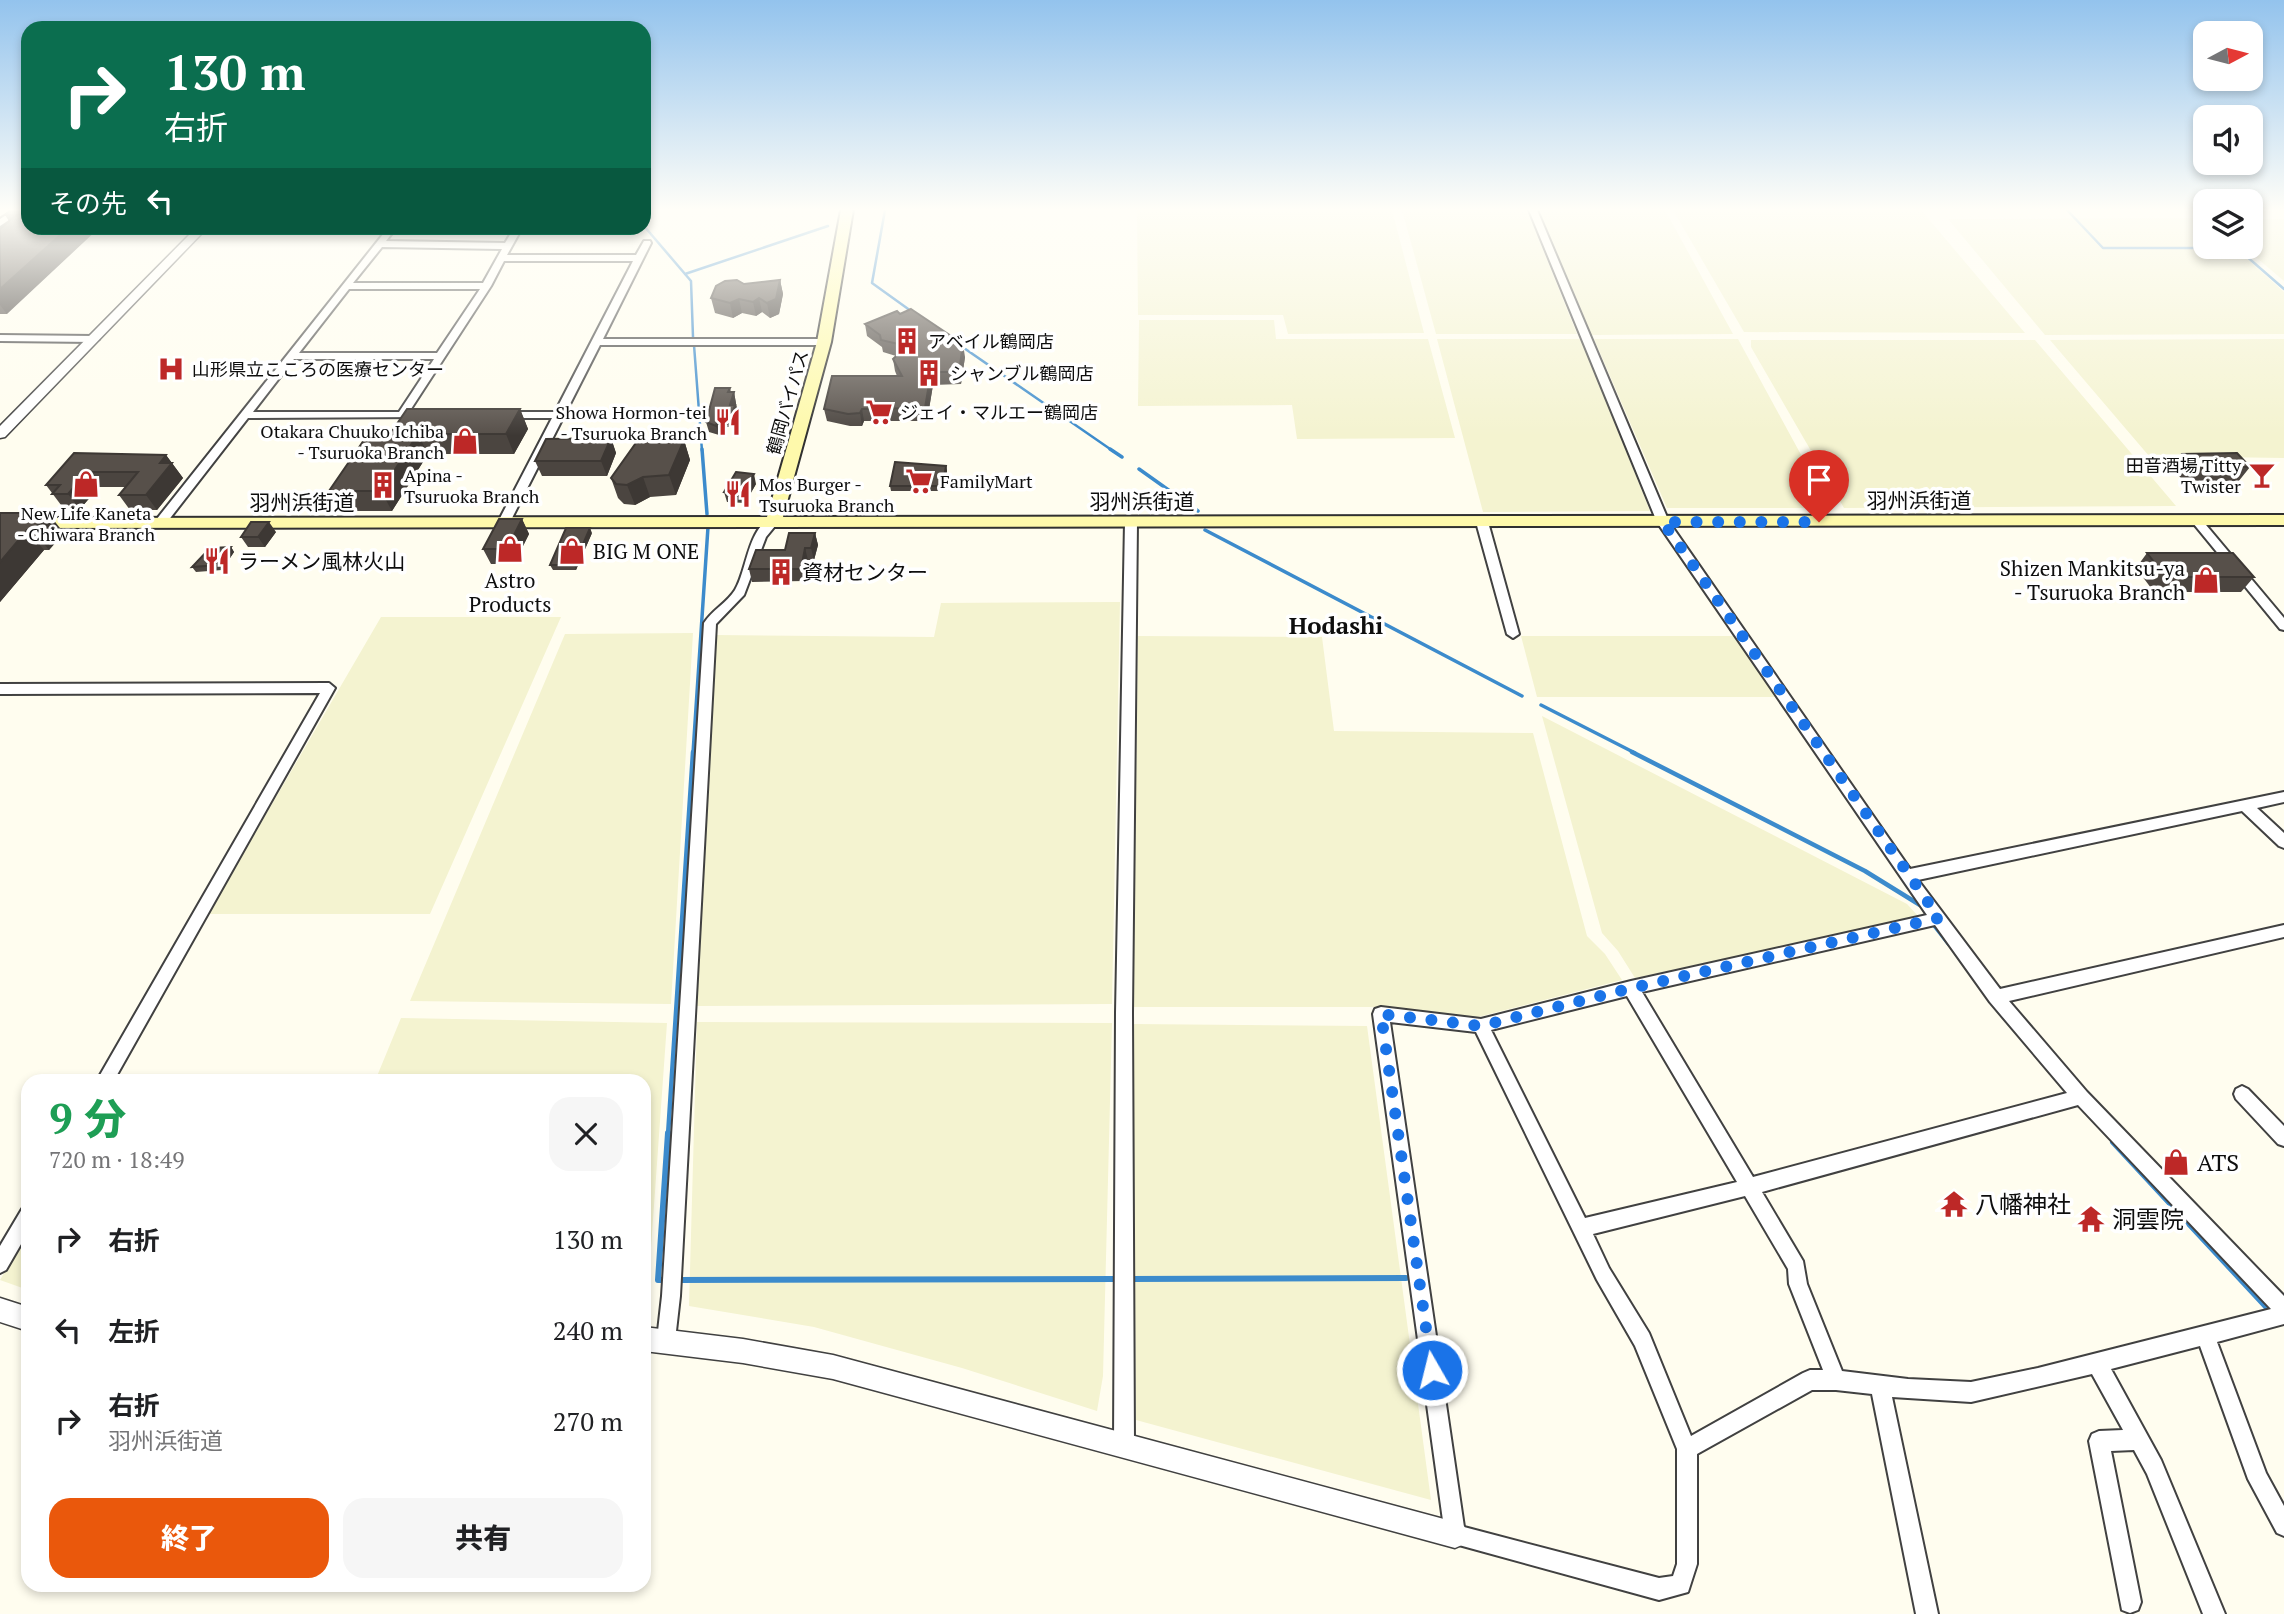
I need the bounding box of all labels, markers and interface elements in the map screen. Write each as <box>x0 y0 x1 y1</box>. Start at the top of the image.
north arrow <box>2193 21 2263 91</box>
map controls <box>2193 21 2263 259</box>
text: 130 m <box>164 39 306 104</box>
icon: right <box>49 49 140 140</box>
button: sound <box>2193 105 2263 175</box>
text: 右折 <box>164 106 228 148</box>
icon: left <box>141 182 179 220</box>
text: その先 <box>49 186 127 220</box>
button: layers <box>2193 189 2263 259</box>
building icon: アベイル鶴岡店 <box>892 326 922 356</box>
place label: アベイル鶴岡店 <box>928 329 1054 353</box>
street label: 鶴岡バイパス <box>761 347 813 457</box>
hospital icon: 山形県立こころの医療センター <box>156 354 186 384</box>
place label: 山形県立こころの医療センター <box>192 357 444 381</box>
building icon: シャンブル鶴岡店 <box>914 358 944 388</box>
place label: シャンブル鶴岡店 <box>950 361 1093 385</box>
supermarket icon: ジェイ・マルエー鶴岡店 <box>864 397 894 427</box>
place label: Showa Hormon-tei - Tsuruoka Branch <box>556 400 707 445</box>
place label: ジェイ・マルエー鶴岡店 <box>900 400 1098 424</box>
restaurant icon: Showa Hormon-tei - Tsuruoka Branch <box>713 407 743 437</box>
place label: Otakara Chuuko Ichiba - Tsuruoka Branch <box>260 419 444 464</box>
shop icon: Otakara Chuuko Ichiba - Tsuruoka Branch <box>450 426 480 456</box>
pin <box>1789 450 1849 522</box>
place label: 田音酒場 Titty Twister <box>2126 453 2242 498</box>
bar icon: 田音酒場 Titty Twister <box>2247 460 2277 490</box>
icon: arrive <box>1800 461 1838 499</box>
place label: Apina - Tsuruoka Branch <box>404 463 540 508</box>
supermarket icon: FamilyMart <box>904 466 934 496</box>
shop icon: New Life Kaneta - Chiwara Branch <box>71 469 101 499</box>
place label: FamilyMart <box>940 469 1033 493</box>
building icon: Apina - Tsuruoka Branch <box>368 470 398 500</box>
place label: Mos Burger - Tsuruoka Branch <box>759 472 895 517</box>
restaurant icon: Mos Burger - Tsuruoka Branch <box>723 479 753 509</box>
street label: 羽州浜街道 <box>1867 486 1972 514</box>
street label: 羽州浜街道 <box>1090 487 1195 515</box>
street label: 羽州浜街道 <box>250 488 355 516</box>
place label: New Life Kaneta - Chiwara Branch <box>17 501 156 546</box>
shop icon: Astro Products <box>495 534 525 564</box>
shop icon: BIG M ONE <box>557 536 587 566</box>
place label: BIG M ONE <box>593 537 699 565</box>
restaurant icon: ラーメン風林火山 <box>202 546 232 576</box>
place label: ラーメン風林火山 <box>238 547 405 575</box>
place label: Shizen Mankitsu-ya - Tsuruoka Branch <box>2000 554 2185 606</box>
building icon: 資材センター <box>766 557 796 587</box>
place label: 資材センター <box>802 558 928 586</box>
shop icon: Shizen Mankitsu-ya - Tsuruoka Branch <box>2191 565 2221 595</box>
place label: Astro Products <box>469 566 551 618</box>
district label: Hodashi <box>1289 609 1383 641</box>
text: 9 分 <box>49 1090 126 1146</box>
button: close <box>549 1097 623 1171</box>
text: 720 m · 18:49 <box>49 1144 184 1175</box>
place label: ATS <box>2197 1146 2239 1178</box>
shop icon: ATS <box>2161 1147 2191 1177</box>
place label: 八幡神社 <box>1975 1188 2071 1220</box>
temple icon: 八幡神社 <box>1939 1189 1969 1219</box>
place label: 洞雲院 <box>2112 1203 2184 1235</box>
temple icon: 洞雲院 <box>2076 1204 2106 1234</box>
icon: right <box>49 1220 87 1258</box>
text: 130 m <box>553 1222 623 1256</box>
text: 右折 <box>108 1223 160 1257</box>
icon: left <box>49 1311 87 1349</box>
text: 240 m <box>553 1313 623 1347</box>
text: 左折 <box>108 1314 160 1348</box>
position arrow <box>1395 1333 1469 1407</box>
text: 右折 <box>108 1388 160 1422</box>
icon: right <box>49 1402 87 1440</box>
text: 270 m <box>553 1404 623 1438</box>
text: 羽州浜街道 <box>108 1425 223 1456</box>
button: 終了 <box>49 1498 329 1578</box>
button: 共有 <box>343 1498 623 1578</box>

